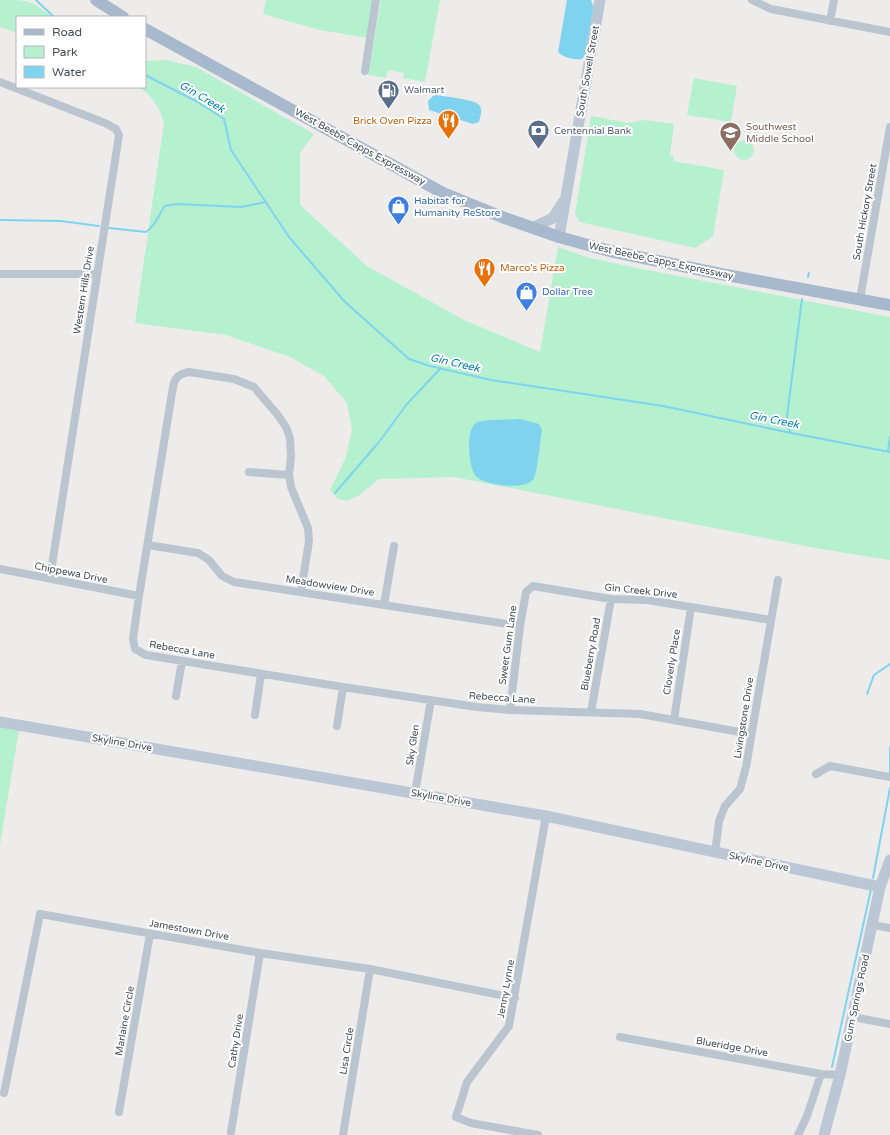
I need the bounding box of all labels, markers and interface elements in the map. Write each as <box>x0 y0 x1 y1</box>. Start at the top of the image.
legend <box>16 16 146 88</box>
street label: South Sowell Street <box>574 24 602 118</box>
text: Road <box>52 25 82 39</box>
text: Park <box>52 45 78 59</box>
text: Water <box>52 65 87 79</box>
fuel station icon: Walmart <box>375 77 401 110</box>
water label: Gin Creek <box>177 78 228 116</box>
place label: Walmart <box>404 84 444 96</box>
street label: West Beebe Capps Expressway <box>293 106 428 188</box>
restaurant icon: Brick Oven Pizza <box>435 108 461 141</box>
place label: Brick Oven Pizza <box>353 115 432 127</box>
bank icon: Centennial Bank <box>525 118 551 151</box>
school or university icon: Southwest Middle School <box>718 120 744 153</box>
place label: Southwest Middle School <box>746 121 814 145</box>
place label: Centennial Bank <box>554 125 632 137</box>
street label: South Hickory Street <box>851 163 879 261</box>
shop icon: Habitat for Humanity ReStore <box>386 194 412 227</box>
place label: Habitat for Humanity ReStore <box>414 195 501 219</box>
street label: West Beebe Capps Expressway <box>588 240 735 282</box>
street label: Western Hills Drive <box>71 245 97 335</box>
restaurant icon: Marco's Pizza <box>472 255 498 288</box>
place label: Marco's Pizza <box>500 262 565 274</box>
shop icon: Dollar Tree <box>513 279 539 312</box>
place label: Dollar Tree <box>542 286 593 298</box>
water label: Gin Creek <box>429 351 482 375</box>
water label: Gin Creek <box>748 409 801 431</box>
street label: Chippewa Drive <box>33 560 109 586</box>
street label: Meadowview Drive <box>285 573 376 599</box>
street label: Gin Creek Drive <box>604 581 678 601</box>
street label: Sweet Gum Lane <box>496 604 520 685</box>
street label: Blueberry Road <box>579 617 603 691</box>
street label: Cloverly Place <box>661 628 683 696</box>
street label: Rebecca Lane <box>148 638 216 662</box>
street label: Livingstone Drive <box>732 676 756 759</box>
street label: Rebecca Lane <box>468 690 536 706</box>
street label: Sky Glen <box>404 724 422 766</box>
street label: Skyline Drive <box>91 732 153 754</box>
street label: Skyline Drive <box>410 787 472 809</box>
street label: Skyline Drive <box>728 850 790 874</box>
street label: Jamestown Drive <box>148 917 230 943</box>
street label: Gum Springs Road <box>842 953 872 1043</box>
street label: Jenny Lynne <box>495 958 517 1019</box>
street label: Marlaine Circle <box>113 985 137 1057</box>
street label: Cathy Drive <box>226 1013 246 1069</box>
street label: Lisa Circle <box>337 1026 357 1076</box>
street label: Blueridge Drive <box>695 1035 769 1059</box>

